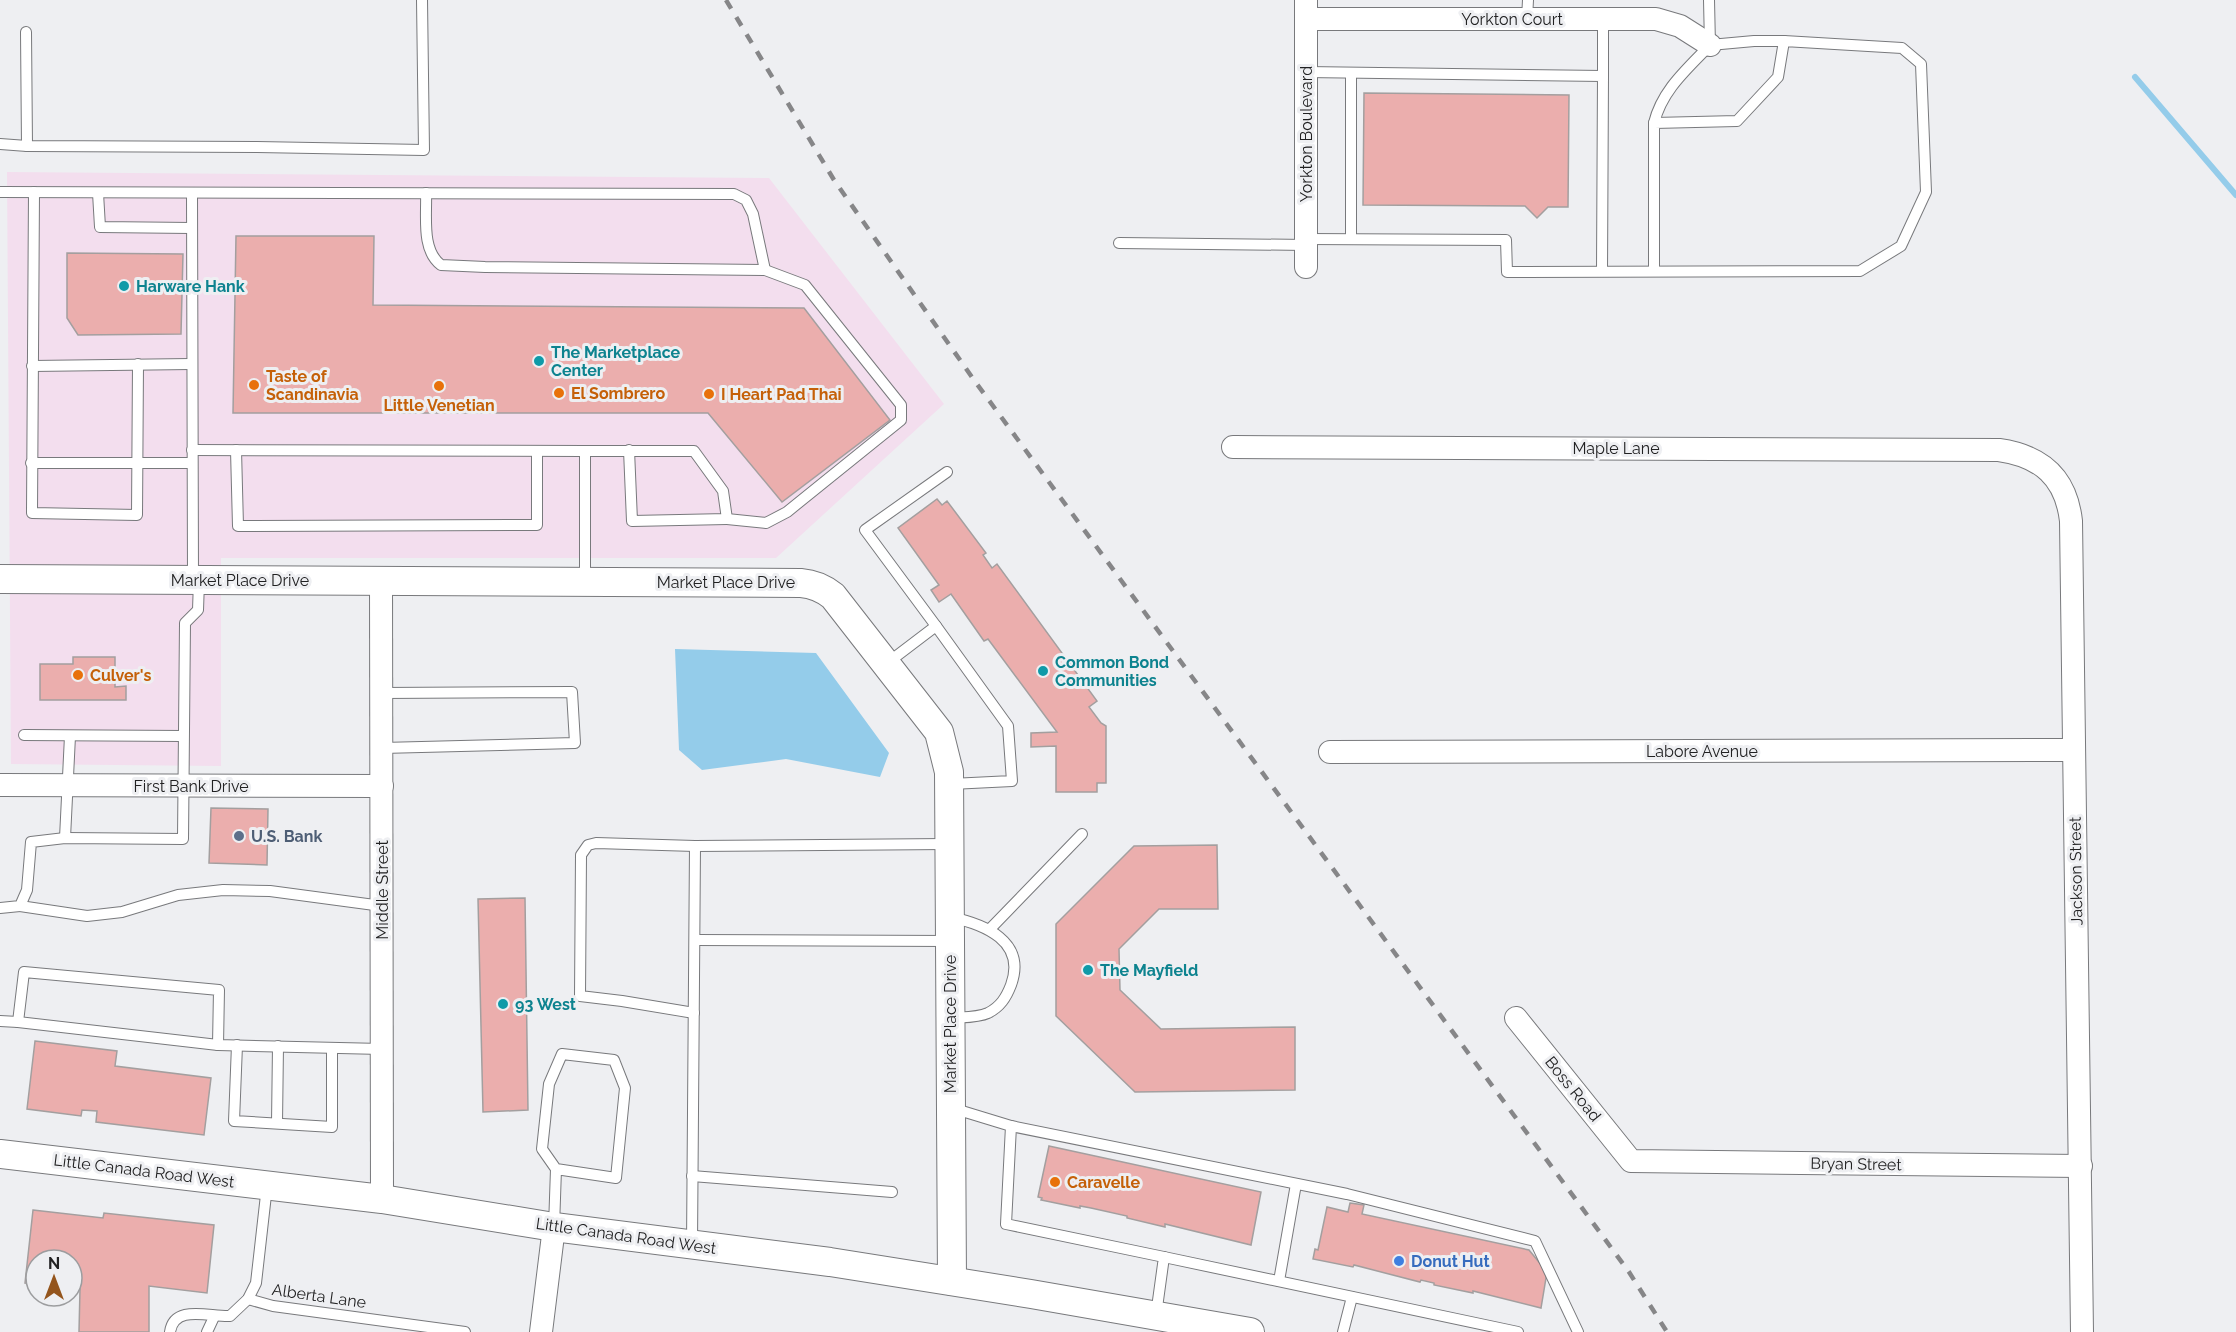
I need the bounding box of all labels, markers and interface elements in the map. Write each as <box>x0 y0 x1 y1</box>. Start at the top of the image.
street label: Yorkton Court <box>1461 10 1563 29</box>
street label: Yorkton Boulevard <box>1297 66 1316 202</box>
place label: Harware Hank <box>136 277 245 296</box>
marker: Harware Hank <box>117 279 131 293</box>
place label: The Marketplace Center <box>551 343 681 380</box>
marker: The Marketplace Center <box>532 354 546 368</box>
place label: Taste of Scandinavia <box>266 367 359 404</box>
marker: Taste of Scandinavia <box>247 378 261 392</box>
marker: Little Venetian <box>432 379 446 393</box>
place label: El Sombrero <box>571 384 665 403</box>
place label: I Heart Pad Thai <box>721 385 842 404</box>
marker: El Sombrero <box>552 386 566 400</box>
marker: I Heart Pad Thai <box>702 387 716 401</box>
place label: Little Venetian <box>383 396 495 415</box>
street label: Maple Lane <box>1572 439 1660 458</box>
street label: Market Place Drive <box>171 571 309 590</box>
street label: Market Place Drive <box>657 573 795 592</box>
place label: Common Bond Communities <box>1055 653 1169 690</box>
marker: Common Bond Communities <box>1036 664 1050 678</box>
place label: Culver's <box>90 666 151 685</box>
marker: Culver's <box>71 668 85 682</box>
street label: Labore Avenue <box>1646 742 1758 761</box>
street label: First Bank Drive <box>133 777 249 796</box>
street label: Jackson Street <box>2066 816 2086 925</box>
place label: U.S. Bank <box>251 827 322 846</box>
marker: U.S. Bank <box>232 829 246 843</box>
street label: Middle Street <box>373 840 392 940</box>
street label: Market Place Drive <box>941 955 960 1093</box>
place label: The Mayfield <box>1100 961 1198 980</box>
marker: The Mayfield <box>1081 963 1095 977</box>
place label: 93 West <box>515 995 576 1014</box>
marker: 93 West <box>496 997 510 1011</box>
street label: Boss Road <box>1541 1053 1605 1125</box>
street label: Little Canada Road West <box>53 1150 236 1192</box>
street label: Bryan Street <box>1810 1154 1902 1174</box>
place label: Caravelle <box>1067 1173 1140 1192</box>
marker: Caravelle <box>1048 1175 1062 1189</box>
street label: Little Canada Road West <box>535 1214 718 1258</box>
north arrow <box>24 1248 84 1308</box>
place label: Donut Hut <box>1411 1252 1490 1271</box>
text: N <box>48 1254 60 1273</box>
marker: Donut Hut <box>1392 1254 1406 1268</box>
street label: Alberta Lane <box>271 1280 367 1312</box>

